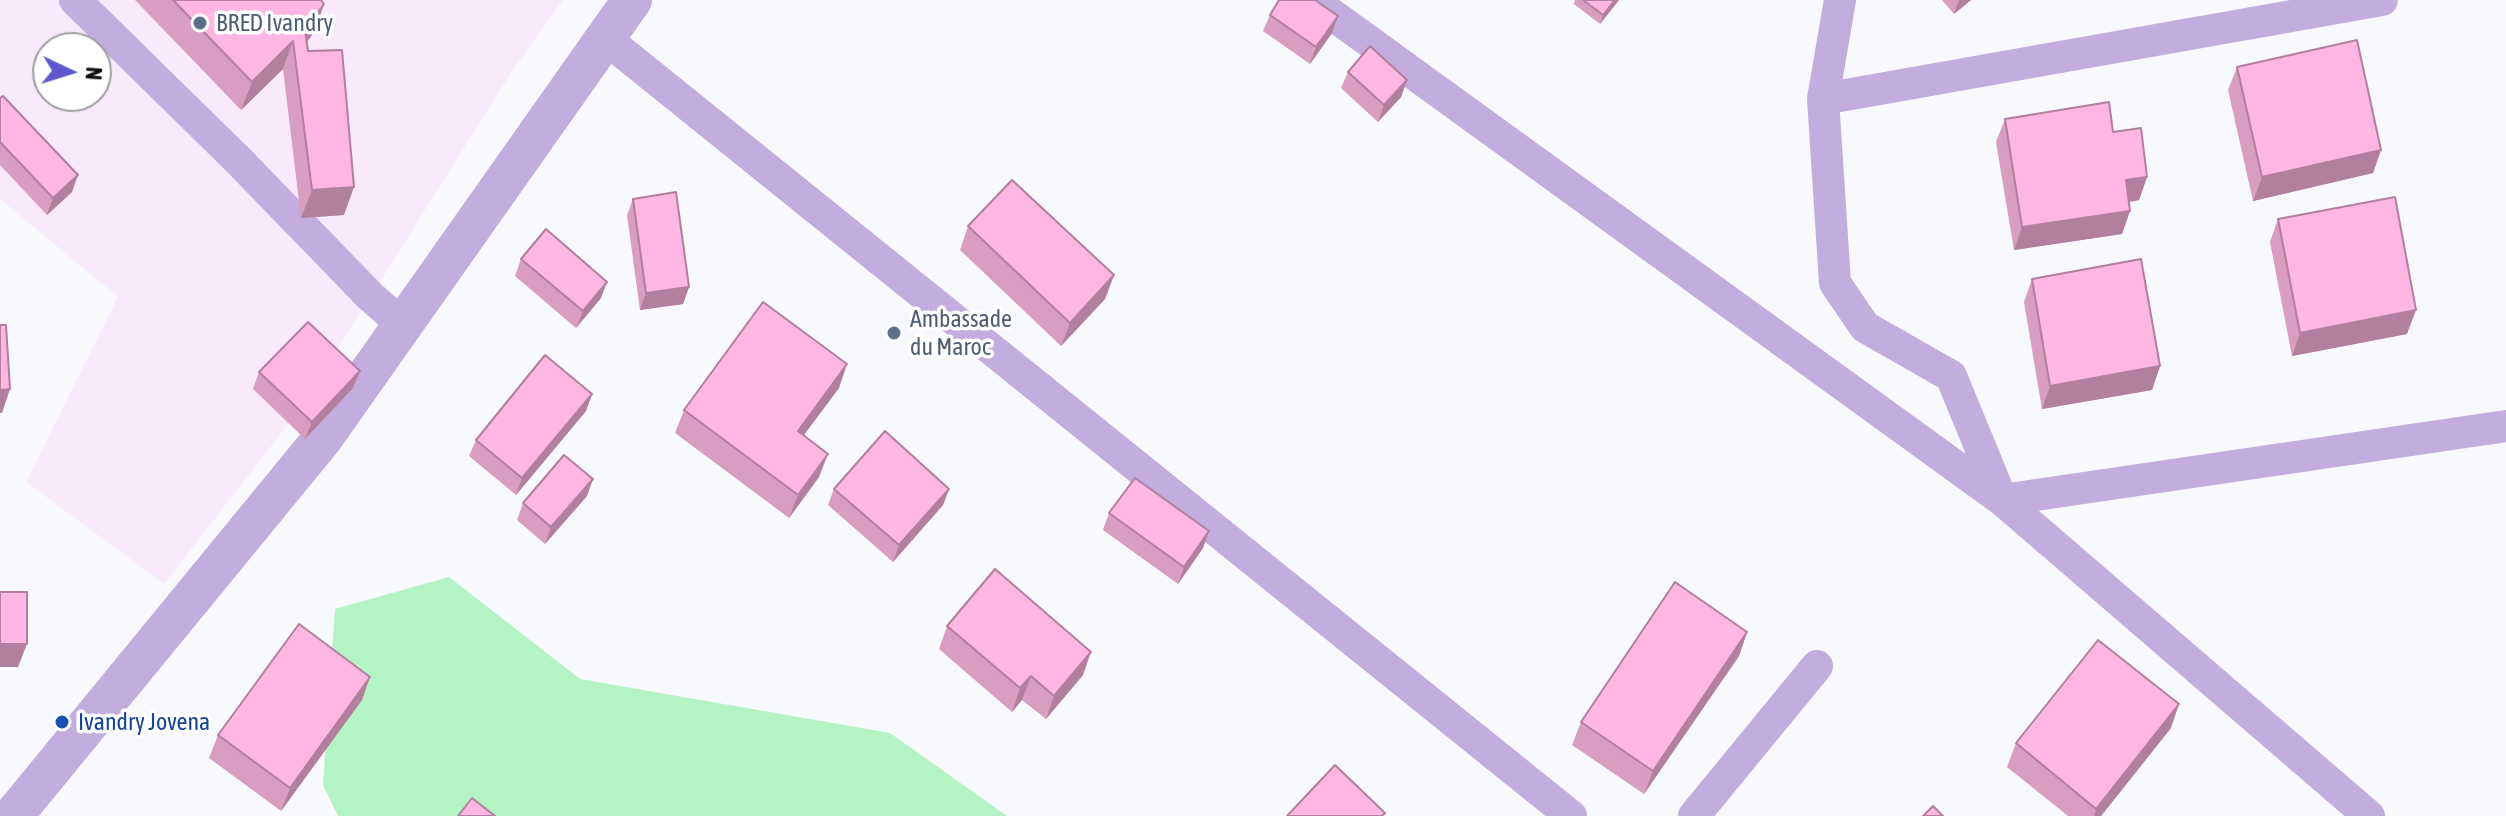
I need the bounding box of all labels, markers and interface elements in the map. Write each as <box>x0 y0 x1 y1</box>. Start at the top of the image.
place label: BRED Ivandry <box>216 9 333 37</box>
marker: BRED Ivandry <box>191 14 209 32</box>
north arrow <box>32 32 112 112</box>
text: N <box>81 66 107 81</box>
place label: Ambassade du Maroc <box>910 305 1012 361</box>
marker: Ambassade du Maroc <box>885 324 903 342</box>
place label: Ivandry Jovena <box>78 708 210 736</box>
marker: Ivandry Jovena <box>53 713 71 731</box>

